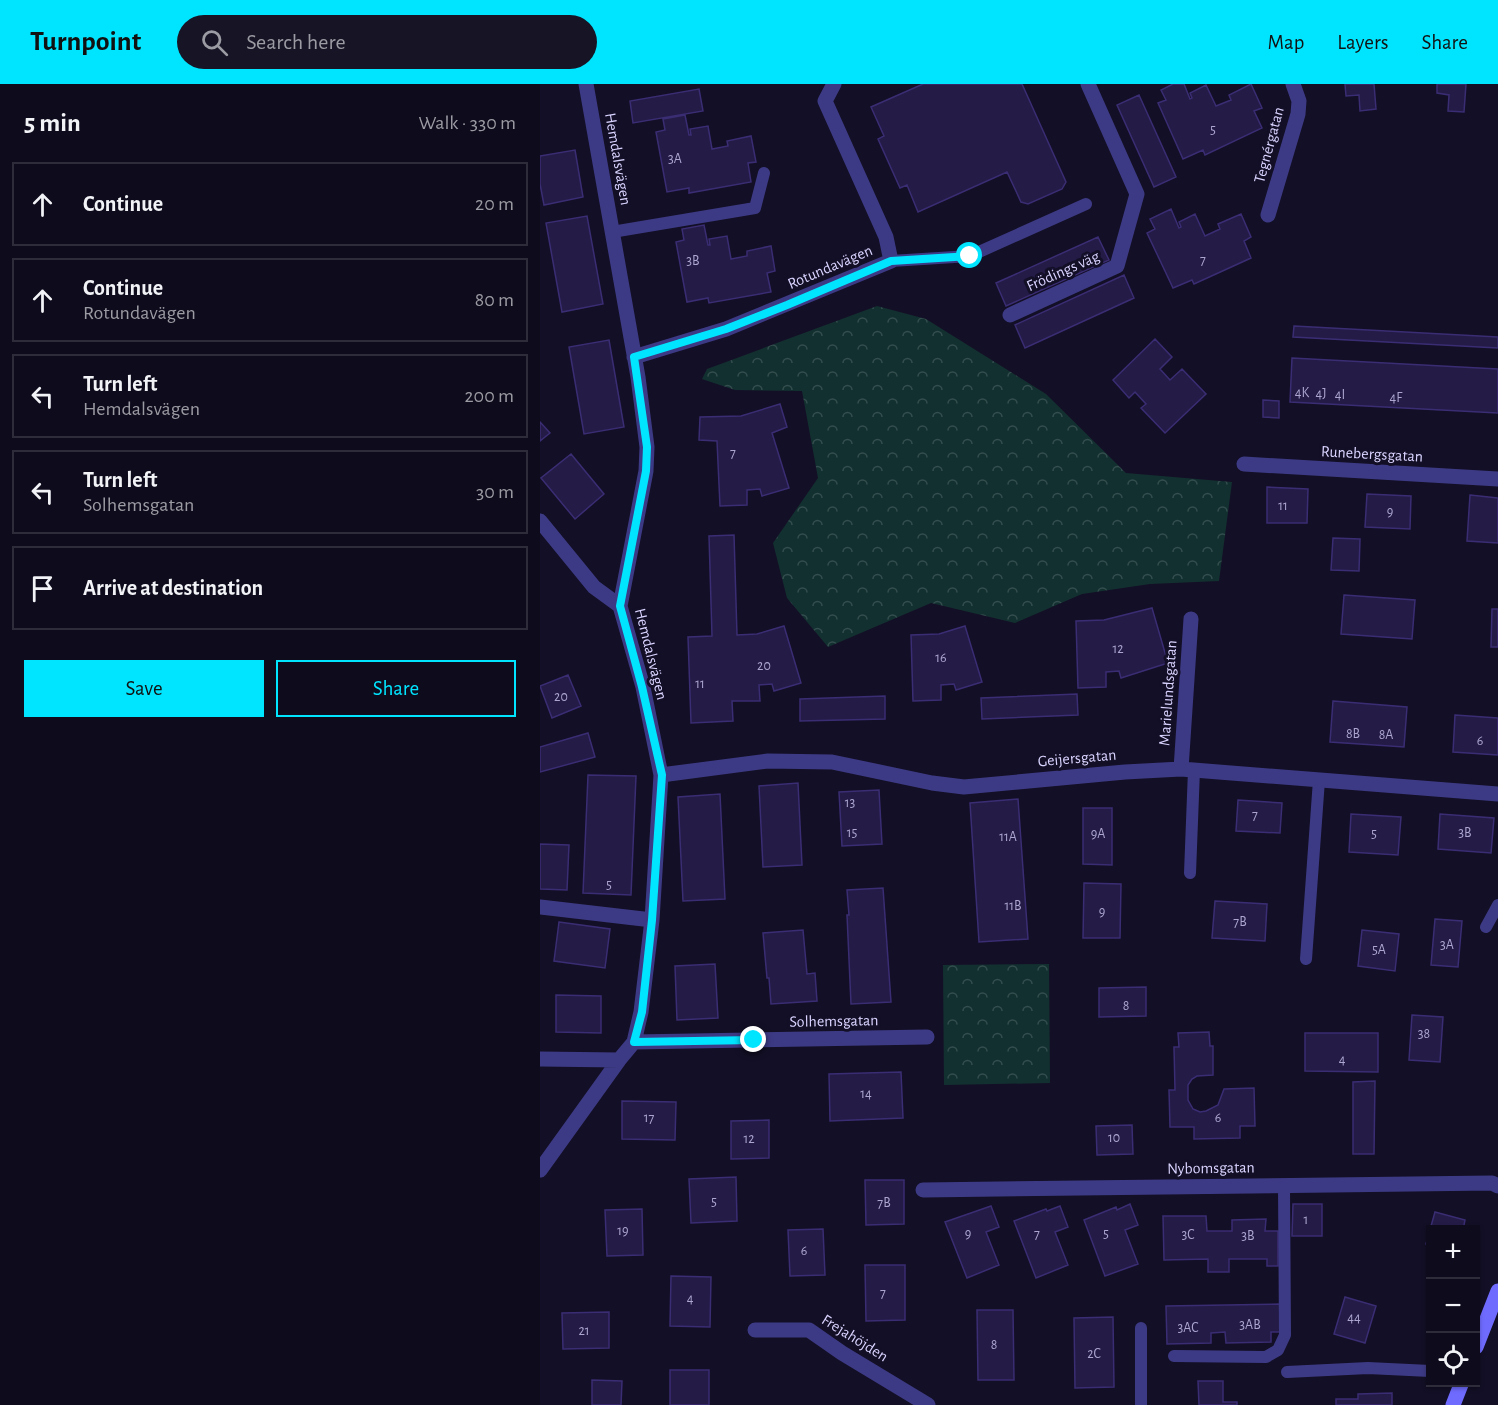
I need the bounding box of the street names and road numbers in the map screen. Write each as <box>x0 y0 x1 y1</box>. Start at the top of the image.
street label: Tegnérgatan <box>1251 105 1287 185</box>
street label: Hemdalsvägen <box>602 111 634 207</box>
street label: Rotundavägen <box>785 242 875 292</box>
street label: Frödings väg <box>1024 248 1102 294</box>
street label: Runebergsgatan <box>1321 443 1423 465</box>
street label: Hemdalsvägen <box>632 607 670 701</box>
street label: Marielundsgatan <box>1156 640 1180 746</box>
street label: Geijersgatan <box>1037 747 1117 770</box>
street label: Solhemsgatan <box>789 1012 879 1030</box>
street label: Nybomsgatan <box>1167 1159 1255 1178</box>
street label: Frejahöjden <box>818 1311 891 1365</box>

